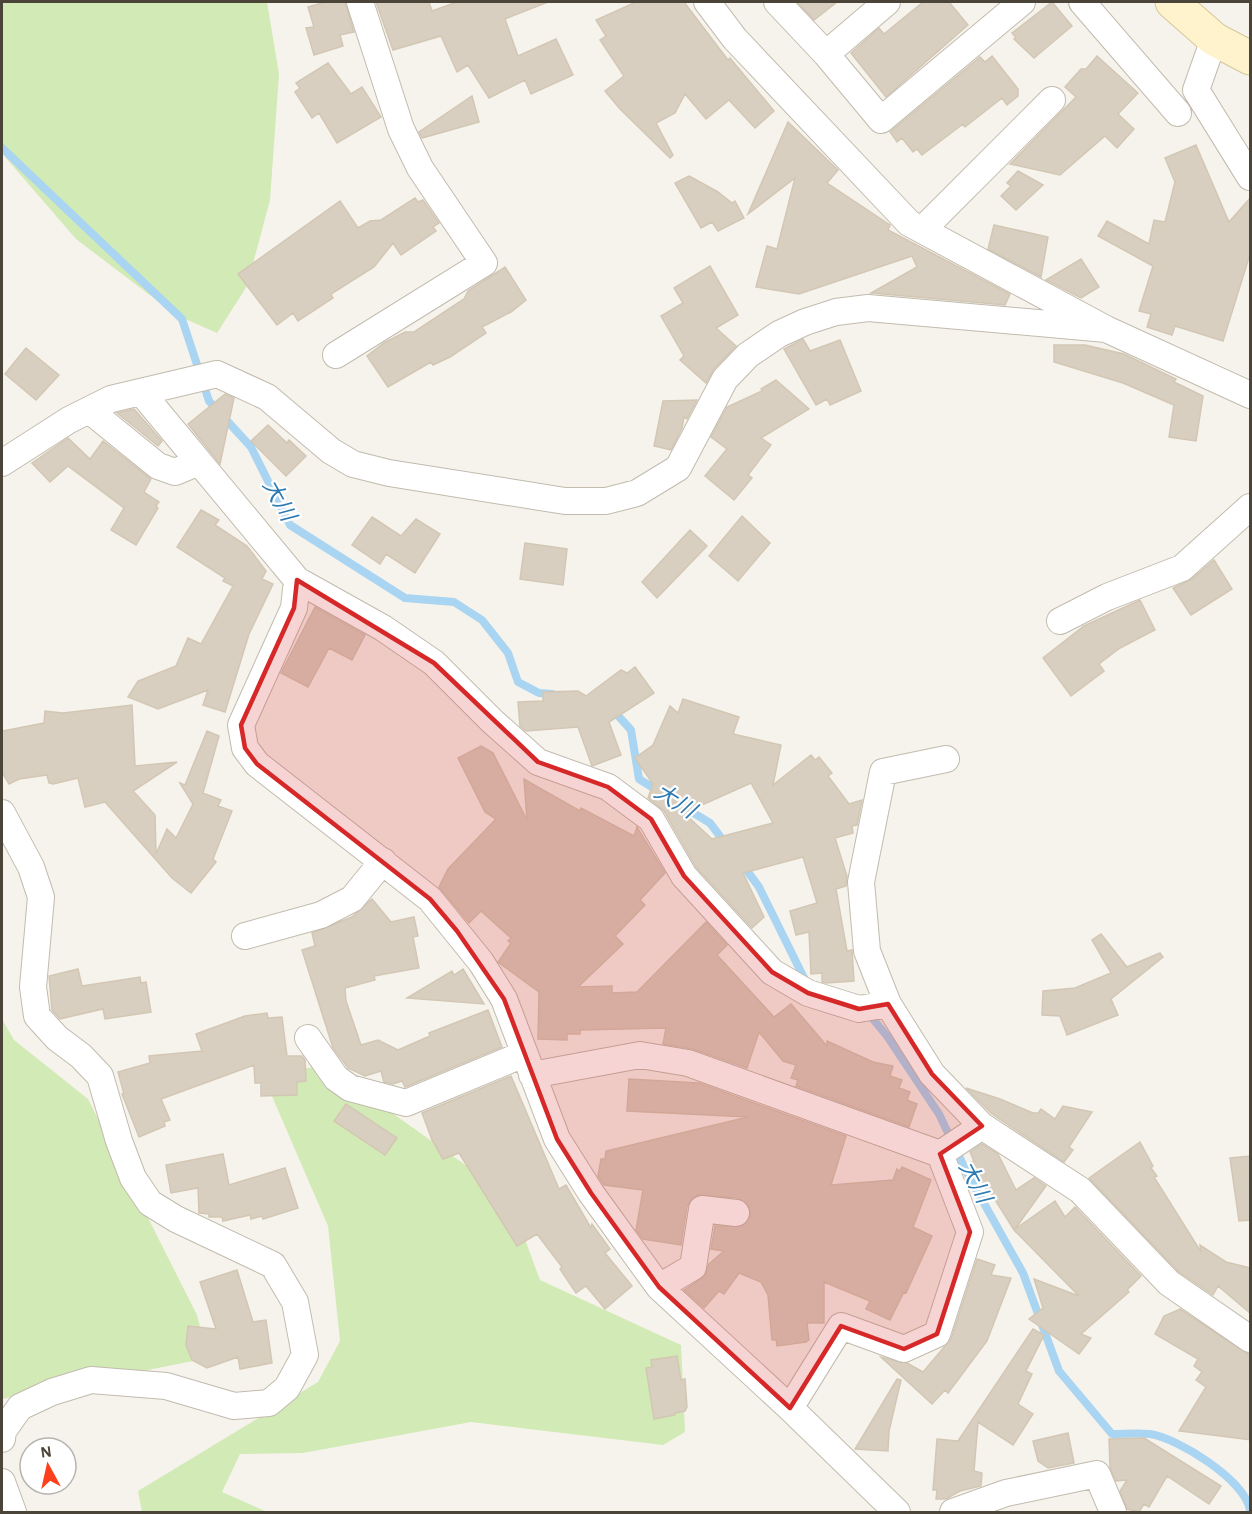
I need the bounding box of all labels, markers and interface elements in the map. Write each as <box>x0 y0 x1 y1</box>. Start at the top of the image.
water label: 大川 <box>259 475 301 526</box>
water label: 大川 <box>651 779 702 823</box>
water label: 大川 <box>955 1157 997 1208</box>
north arrow <box>18 1436 78 1496</box>
text: N <box>39 1443 53 1461</box>

